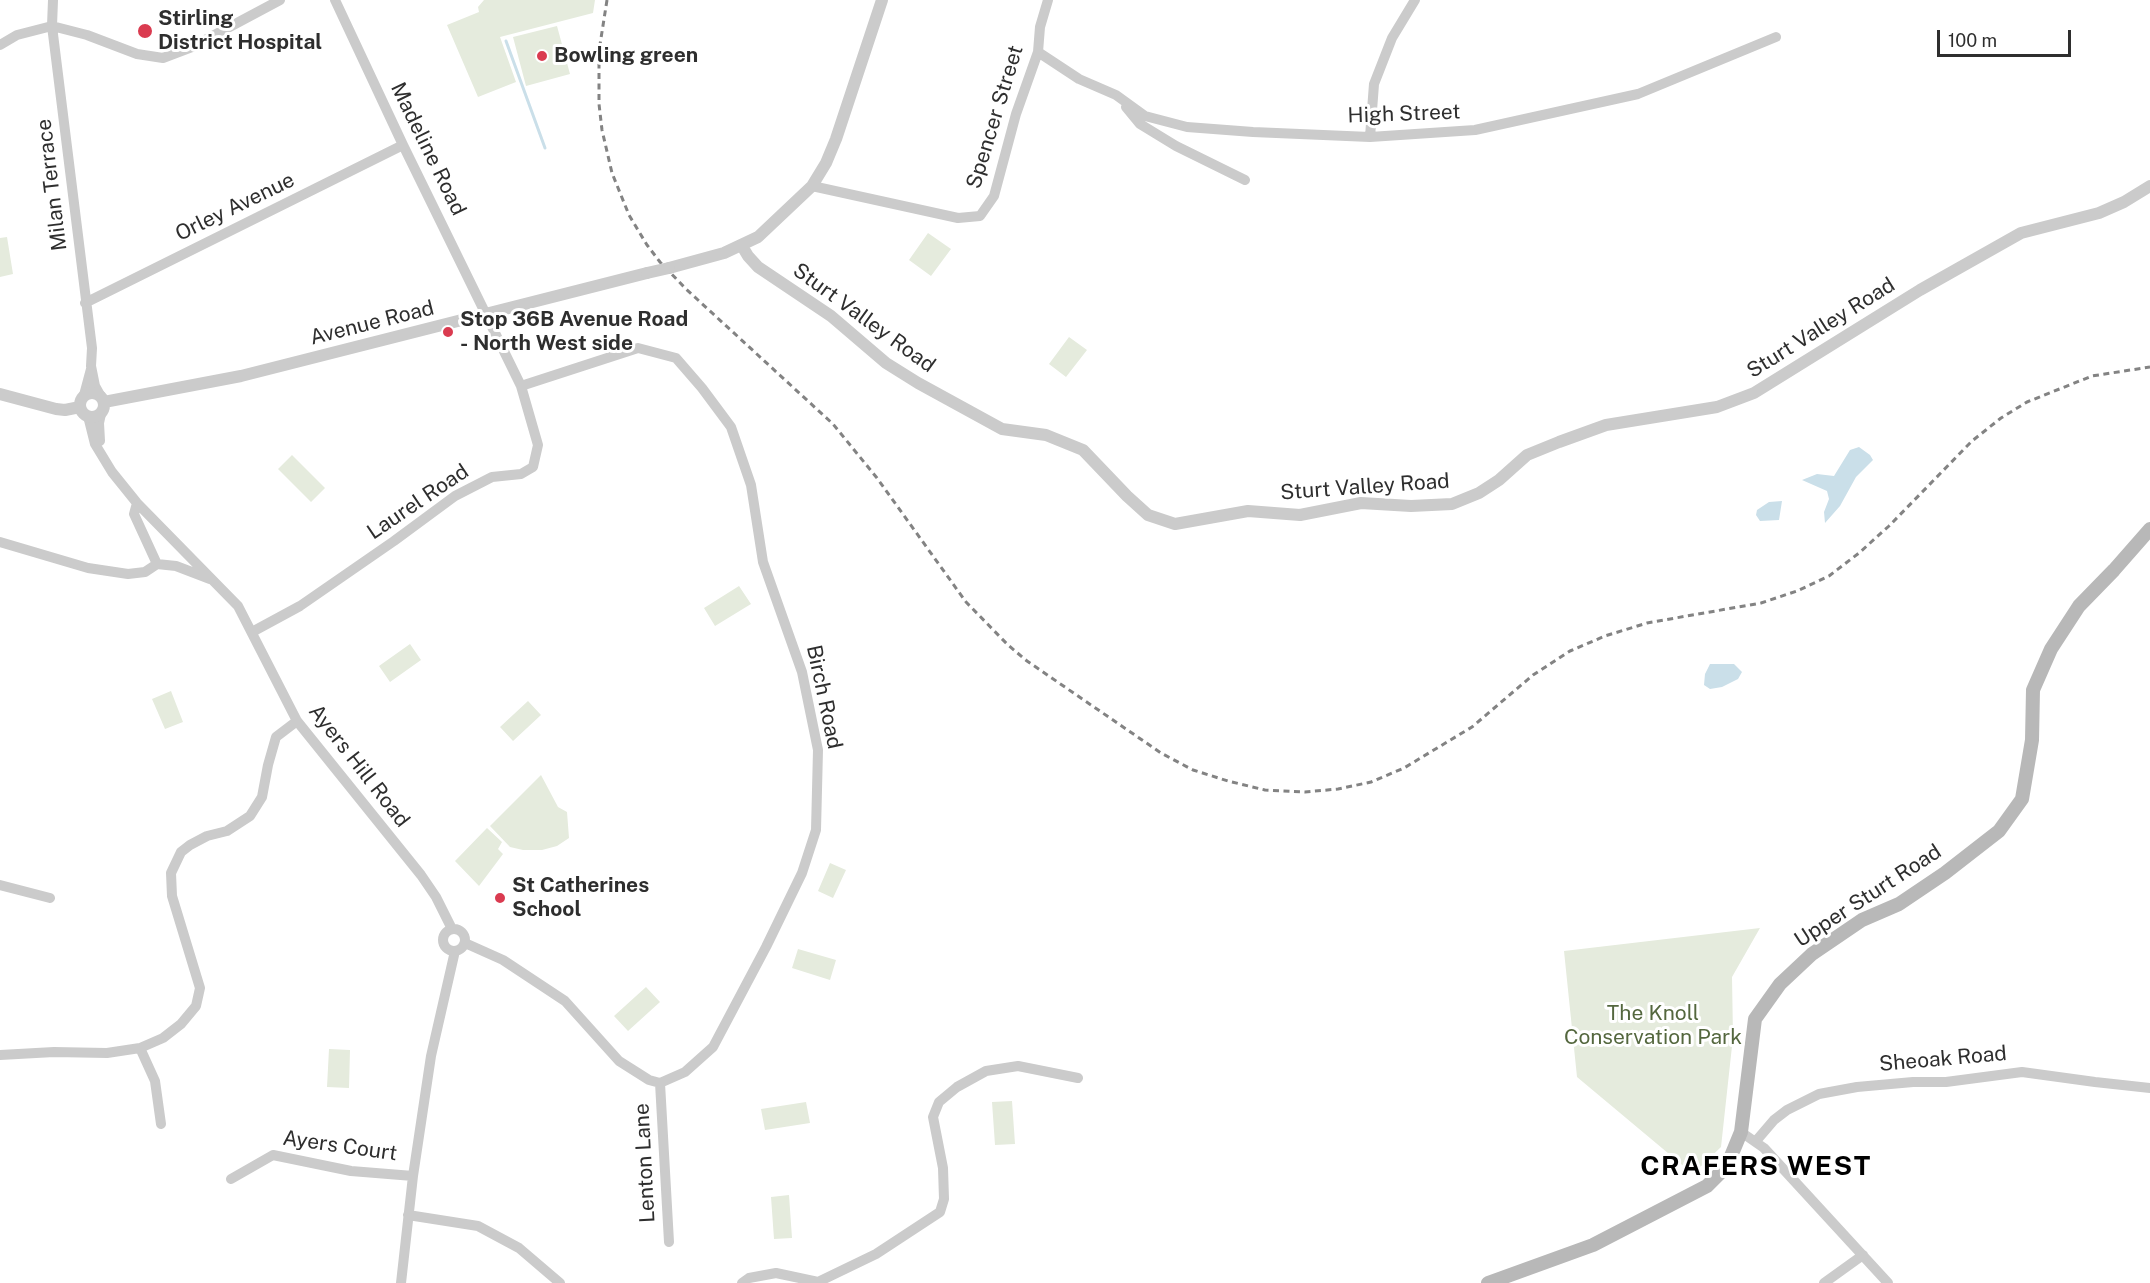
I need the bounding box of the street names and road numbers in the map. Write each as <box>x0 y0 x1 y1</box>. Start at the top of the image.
street label: Spencer Street <box>961 42 1029 192</box>
street label: Madeline Road <box>385 78 471 220</box>
street label: High Street <box>1347 99 1461 129</box>
street label: Milan Terrace <box>31 118 73 252</box>
street label: Orley Avenue <box>171 167 299 247</box>
street label: Sturt Valley Road <box>788 258 940 378</box>
street label: Sturt Valley Road <box>1742 272 1900 384</box>
street label: Avenue Road <box>307 295 437 351</box>
street label: Laurel Road <box>363 459 473 545</box>
street label: Sturt Valley Road <box>1279 469 1451 505</box>
street label: Birch Road <box>801 643 847 751</box>
street label: Ayers Hill Road <box>303 699 415 833</box>
street label: Upper Sturt Road <box>1790 839 1946 953</box>
street label: Sheoak Road <box>1878 1041 2008 1077</box>
street label: Lenton Lane <box>629 1103 661 1223</box>
street label: Ayers Court <box>281 1126 399 1166</box>

